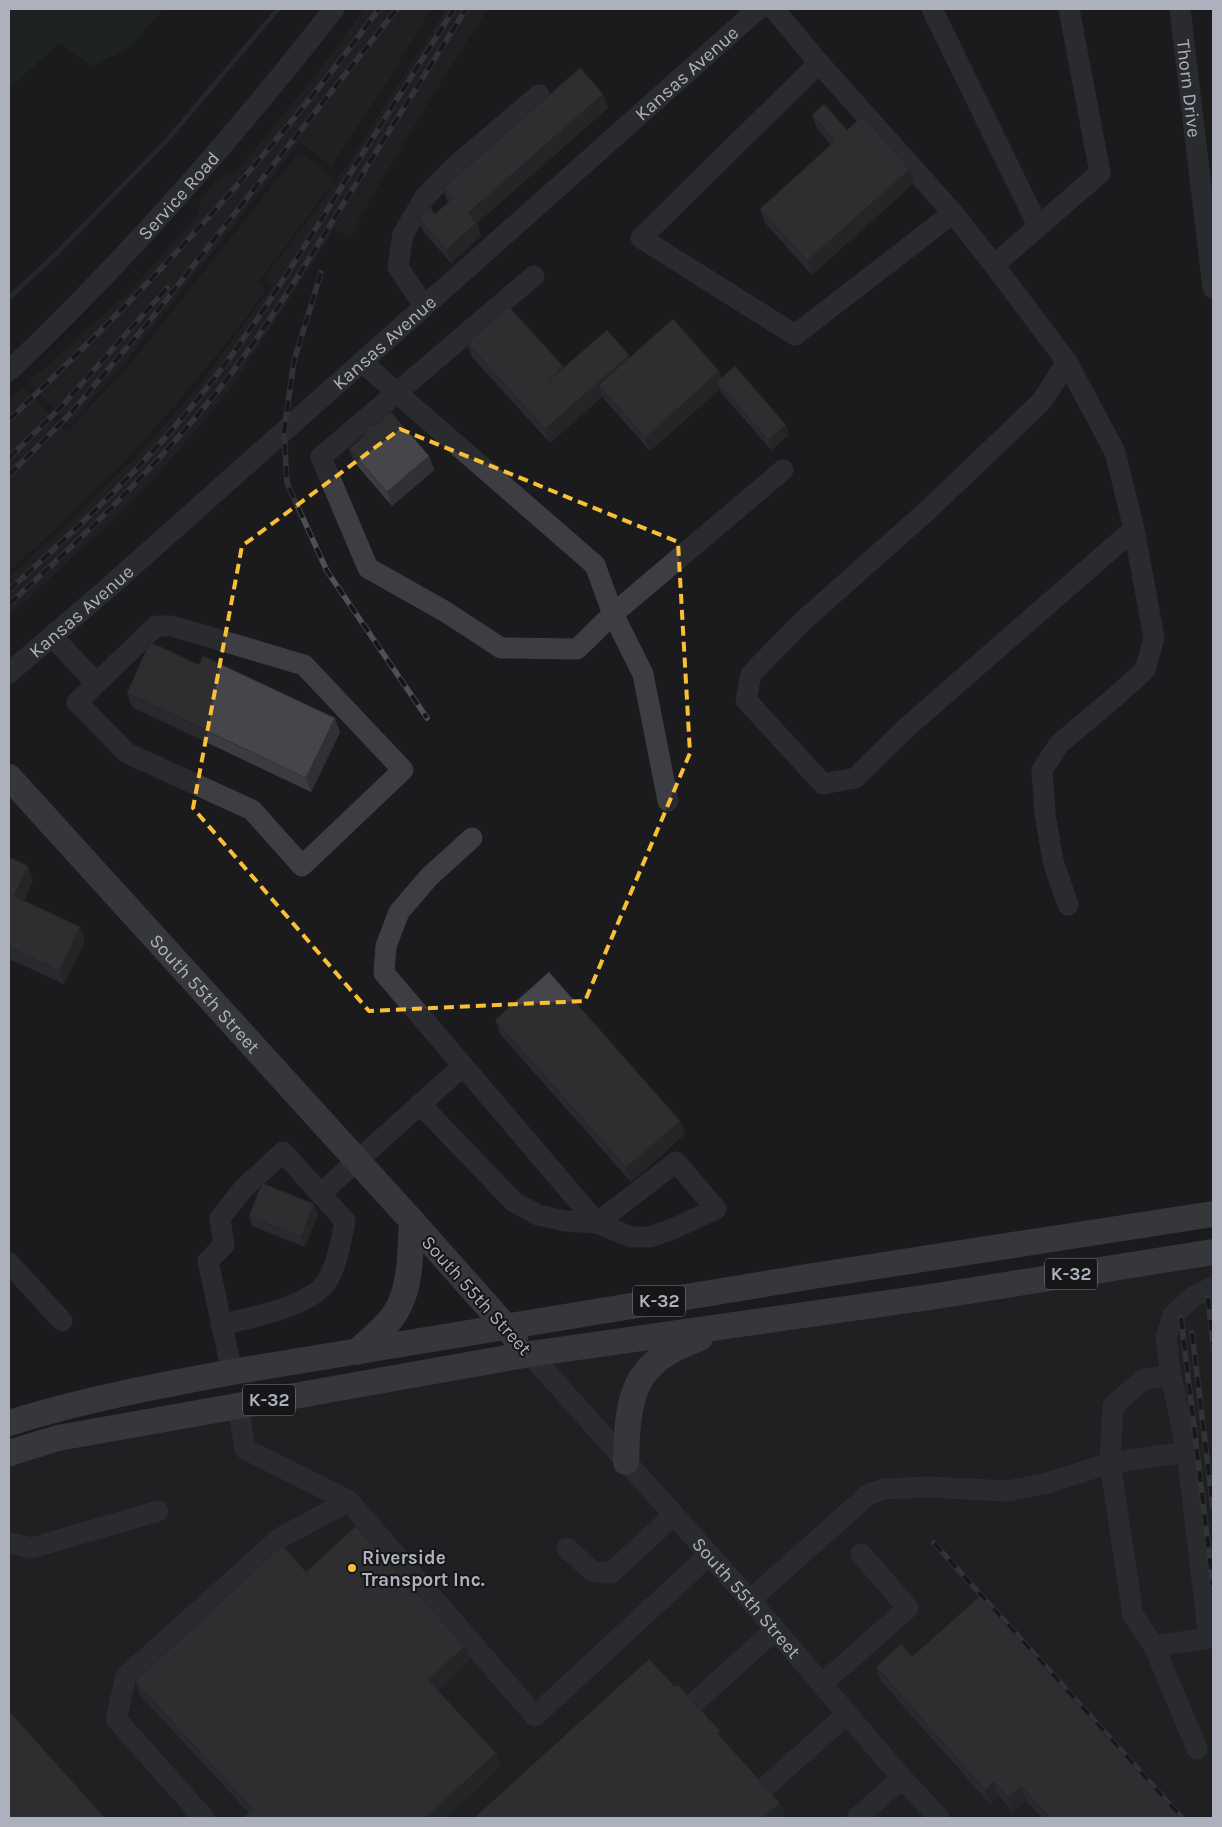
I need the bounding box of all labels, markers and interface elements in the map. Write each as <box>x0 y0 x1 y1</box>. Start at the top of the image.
street label: Kansas Avenue <box>631 22 743 125</box>
street label: Thorn Drive <box>1172 38 1205 139</box>
street label: Service Road <box>134 147 224 245</box>
street label: Kansas Avenue <box>328 291 441 395</box>
street label: Kansas Avenue <box>25 561 138 663</box>
street label: South 55th Street <box>145 930 264 1058</box>
street label: South 55th Street <box>417 1231 536 1360</box>
road number: K-32 <box>1045 1258 1097 1290</box>
road number: K-32 <box>633 1285 685 1316</box>
road number: K-32 <box>243 1384 295 1416</box>
street label: South 55th Street <box>687 1533 805 1663</box>
place label: Riverside Transport Inc. <box>362 1547 485 1591</box>
marker: Riverside Transport Inc. <box>346 1562 358 1574</box>

